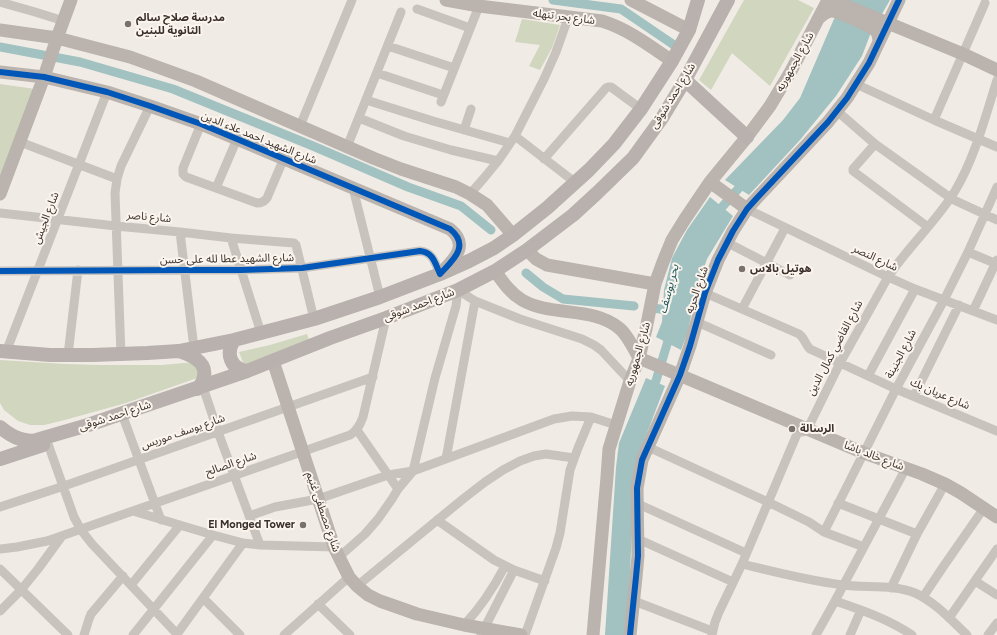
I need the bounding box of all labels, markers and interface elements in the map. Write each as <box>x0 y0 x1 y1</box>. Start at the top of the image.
street label: شارع بحر تنهله <box>532 7 596 27</box>
place label: مدرسة صلاح سالم الثانوية للبنين <box>136 11 225 37</box>
marker: مدرسة صلاح سالم الثانوية للبنين <box>123 19 133 29</box>
street label: شارع الجمهوريه <box>773 30 817 94</box>
street label: شارع احمد شوقى <box>648 61 698 131</box>
street label: شارع الشهيد احمد علاء الدين <box>199 109 319 167</box>
street label: شارع الجيش <box>30 190 62 246</box>
street label: شارع ناصر <box>126 208 172 226</box>
street label: شارع النصر <box>850 242 900 274</box>
street label: شارع الشهيد عطا لله على حسن <box>160 251 294 267</box>
place label: هوتيل بالاس <box>750 262 812 276</box>
water label: بحر يوسف <box>656 263 682 315</box>
marker: هوتيل بالاس <box>737 264 747 274</box>
street label: شارع الحريه <box>683 265 711 315</box>
street label: شارع احمد شوقى <box>382 285 456 325</box>
street label: شارع القاضي كمال الدين <box>804 298 866 398</box>
street label: شارع الجمهوريه <box>623 320 653 388</box>
street label: شارع الجنينة <box>883 327 919 381</box>
street label: شارع عريان بك <box>908 376 972 412</box>
street label: شارع احمد شوقى <box>77 398 153 434</box>
street label: شارع يوسف موريس <box>139 411 227 453</box>
place label: الرسالة <box>800 422 834 436</box>
marker: الرسالة <box>787 424 797 434</box>
street label: شارع خالد باشا <box>842 439 906 473</box>
street label: شارع الصالح <box>204 449 258 479</box>
street label: شارع مصطفى غنيم <box>303 470 343 554</box>
place label: El Monged Tower <box>208 518 295 532</box>
marker: El Monged Tower <box>298 520 308 530</box>

